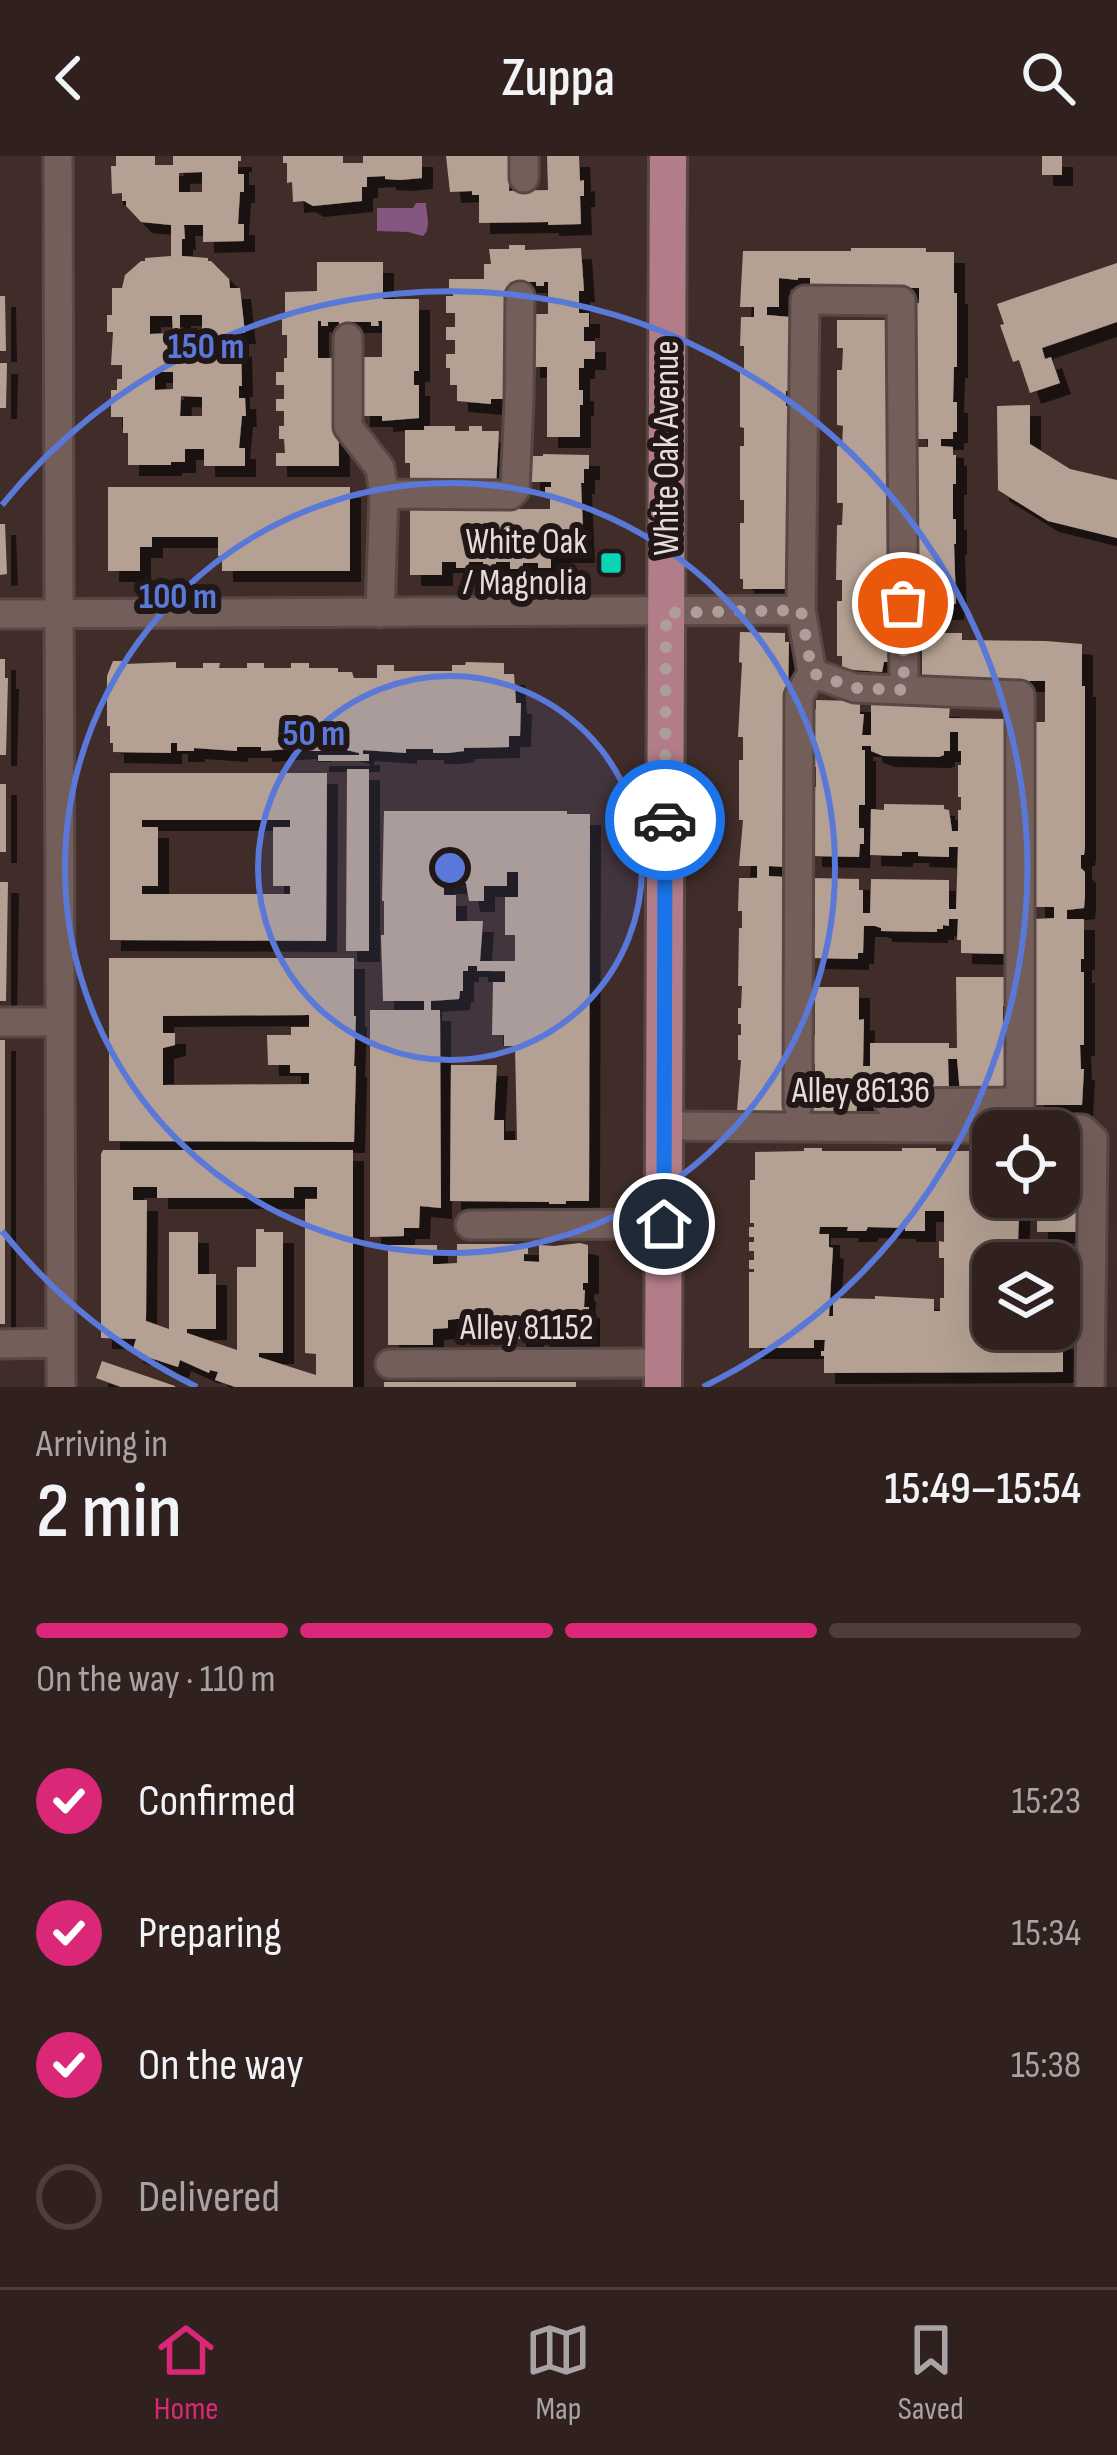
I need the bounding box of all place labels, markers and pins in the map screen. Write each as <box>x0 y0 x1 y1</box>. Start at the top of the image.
place label: White Oak / Magnolia <box>463 521 587 605</box>
marker: White Oak / Magnolia <box>598 550 624 576</box>
pin <box>852 552 954 654</box>
centre of rings <box>429 847 471 889</box>
pin <box>613 1173 715 1275</box>

